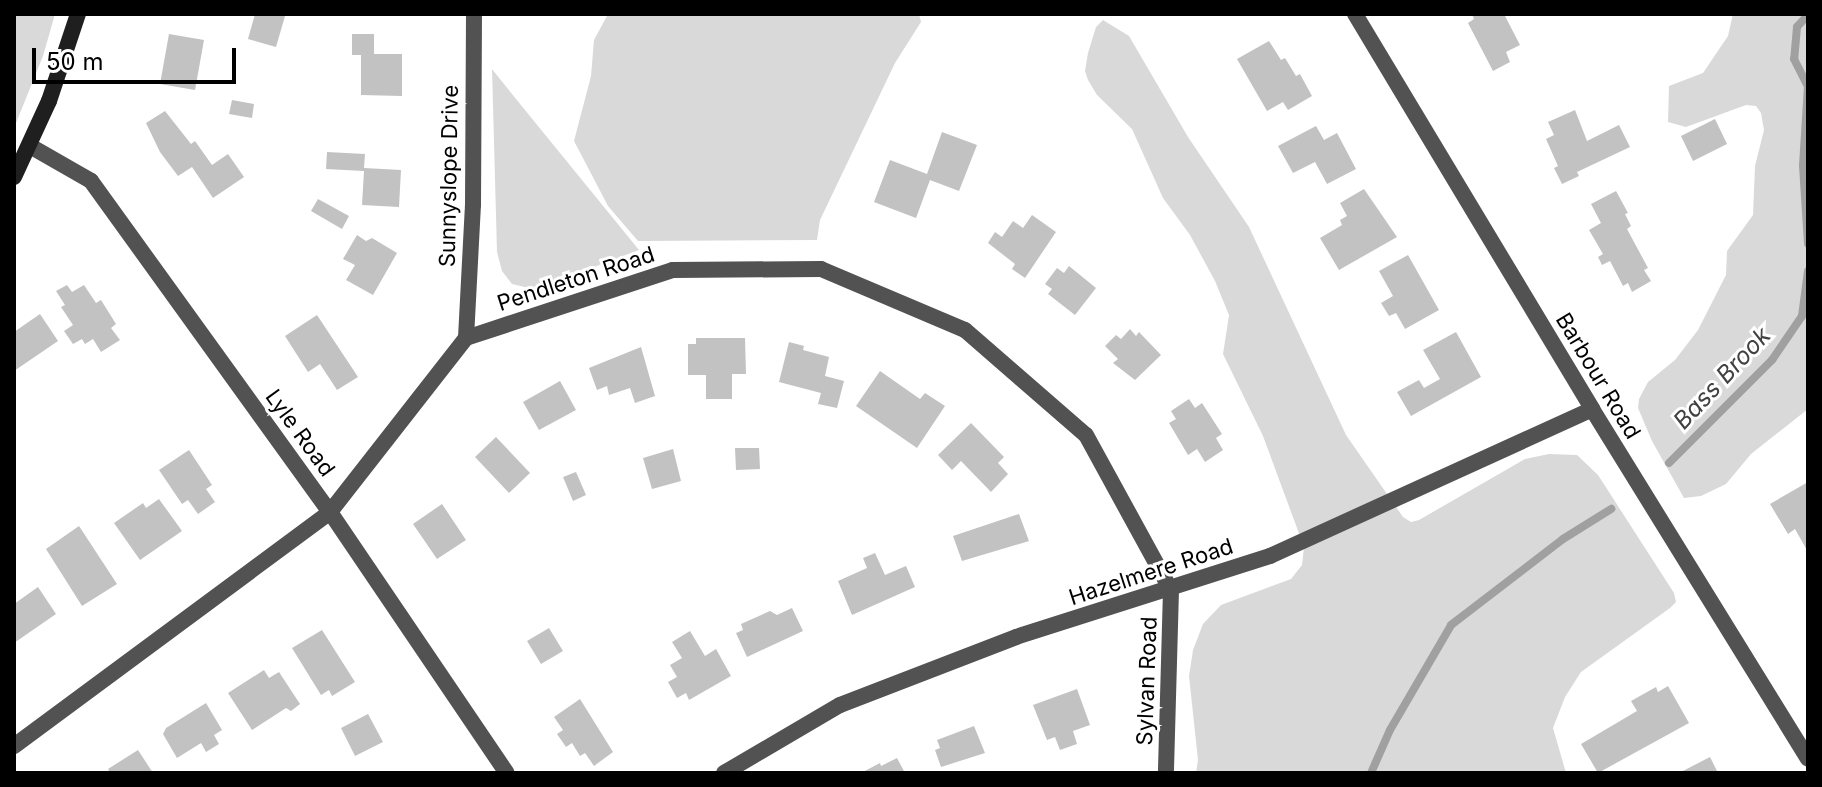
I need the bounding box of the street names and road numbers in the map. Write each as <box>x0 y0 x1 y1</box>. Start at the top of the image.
street label: Sunnyslope Drive <box>434 85 464 267</box>
street label: Pendleton Road <box>494 241 658 317</box>
street label: Barbour Road <box>1550 308 1646 444</box>
street label: Lyle Road <box>260 384 340 482</box>
street label: Hazelmere Road <box>1066 533 1236 611</box>
street label: Sylvan Road <box>1132 616 1162 746</box>

